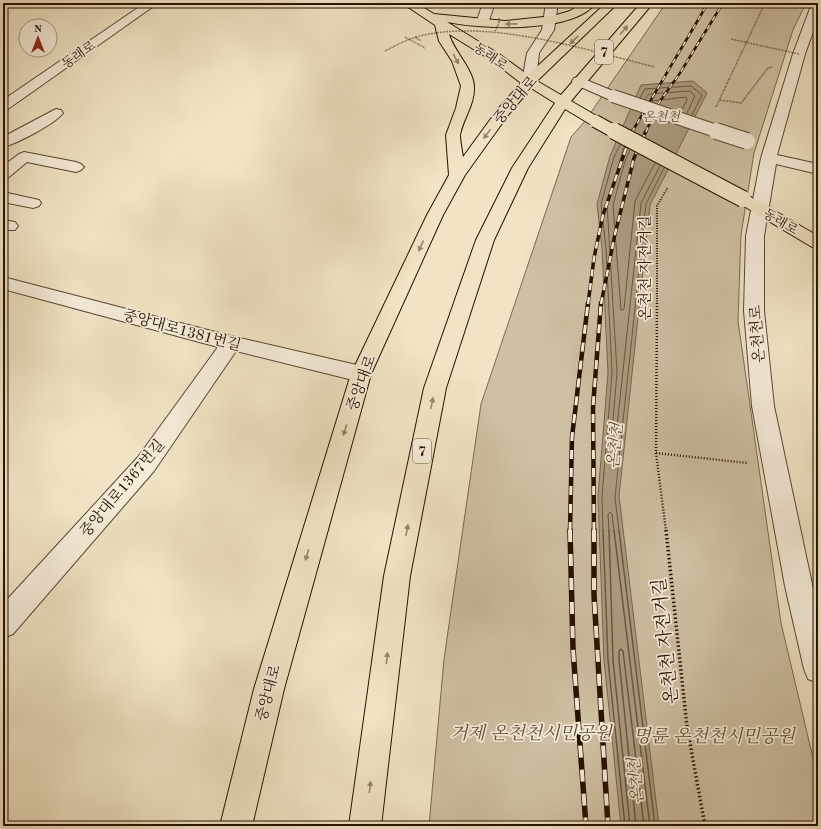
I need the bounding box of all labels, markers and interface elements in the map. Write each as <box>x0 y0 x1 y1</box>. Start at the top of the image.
north arrow <box>18 18 58 58</box>
one-way arrow <box>504 21 517 27</box>
text: N <box>34 24 43 35</box>
one-way arrow <box>620 24 629 35</box>
one-way arrow <box>569 35 579 45</box>
street label: 동래로 <box>59 38 98 71</box>
street label: 동래로 <box>471 40 510 73</box>
road number: 7 <box>595 40 613 64</box>
one-way arrow <box>453 53 459 65</box>
street label: 중앙대로 <box>490 72 541 128</box>
water label: 온천천 <box>642 109 681 124</box>
one-way arrow <box>483 129 491 140</box>
street label: 동래로 <box>761 206 801 238</box>
street label: 온천천 자전거길 <box>637 215 654 321</box>
one-way arrow <box>417 240 423 252</box>
street label: 온천천로 <box>747 304 768 363</box>
street label: 중앙대로1381번길 <box>121 307 243 354</box>
street label: 중앙대로 <box>344 353 380 413</box>
one-way arrow <box>430 396 436 409</box>
water label: 온천천 <box>604 421 626 470</box>
one-way arrow <box>341 424 347 436</box>
street label: 중앙대로1367번길 <box>77 436 168 540</box>
road number: 7 <box>413 439 431 463</box>
one-way arrow <box>404 524 410 536</box>
one-way arrow <box>304 549 310 561</box>
street label: 온천천 자전거길 <box>649 577 682 705</box>
one-way arrow <box>384 652 390 664</box>
street label: 중앙대로 <box>253 662 284 723</box>
park label: 거제 온천천시민공원 <box>450 723 613 743</box>
park label: 명륜 온천천시민공원 <box>633 726 796 746</box>
water label: 온천천 <box>625 755 647 805</box>
one-way arrow <box>367 781 373 793</box>

